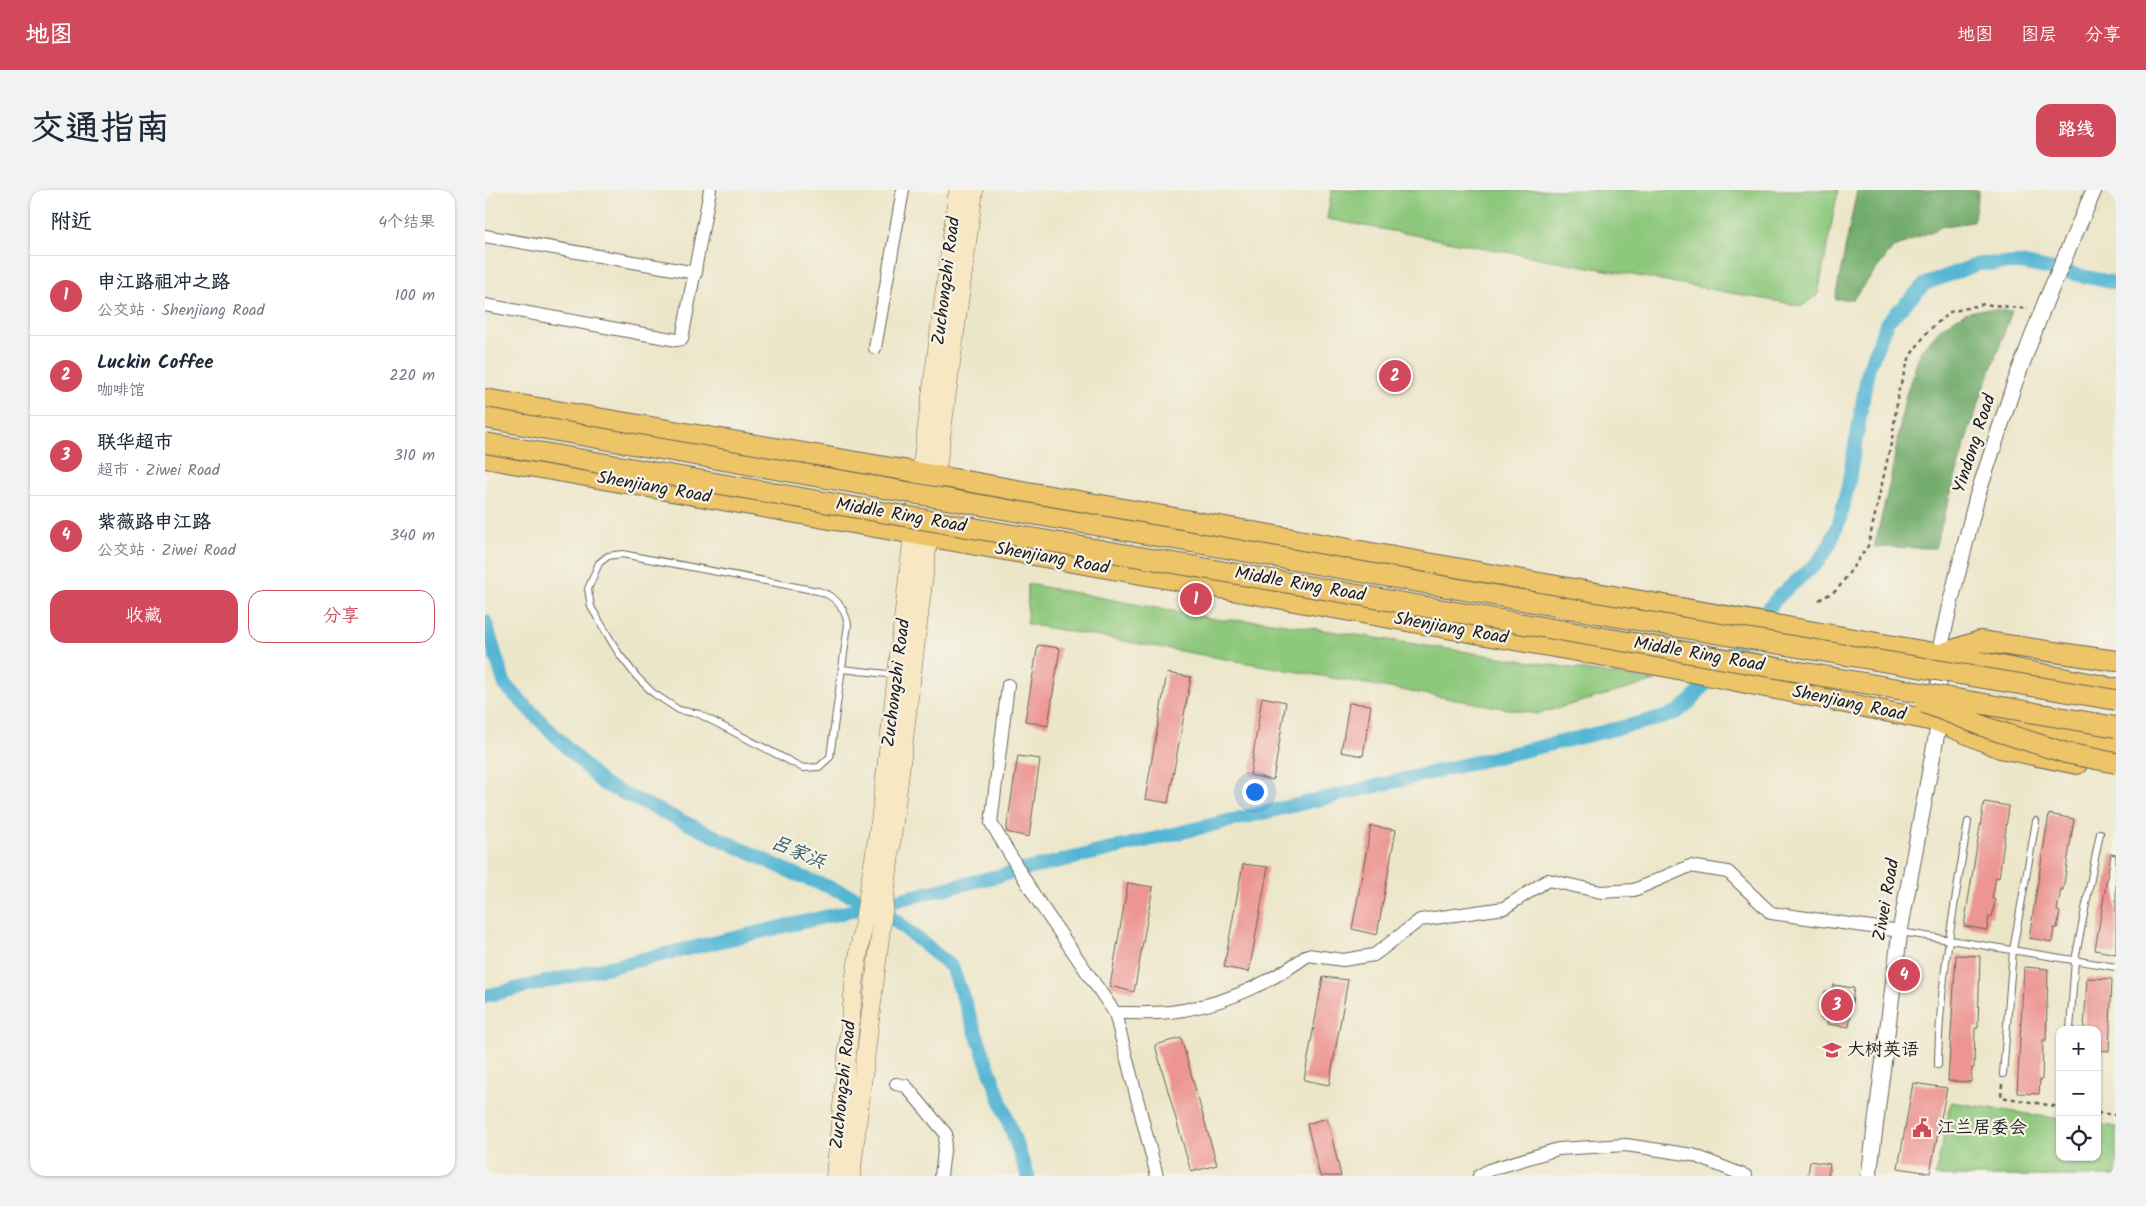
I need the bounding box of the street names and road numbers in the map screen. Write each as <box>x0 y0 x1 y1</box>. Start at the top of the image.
street label: Zuchongzhi Road <box>925 214 969 347</box>
street label: Yindong Road <box>1945 390 2005 497</box>
street label: Shenjiang Road <box>595 464 714 512</box>
street label: Middle Ring Road <box>833 490 970 542</box>
street label: Shenjiang Road <box>993 535 1112 583</box>
street label: Middle Ring Road <box>1232 559 1369 611</box>
street label: Shenjiang Road <box>1392 605 1511 653</box>
street label: Zuchongzhi Road <box>875 616 919 749</box>
street label: Middle Ring Road <box>1631 629 1768 681</box>
street label: Shenjiang Road <box>1789 678 1910 730</box>
street label: Ziwei Road <box>1865 855 1909 944</box>
street label: Zuchongzhi Road <box>823 1018 865 1151</box>

